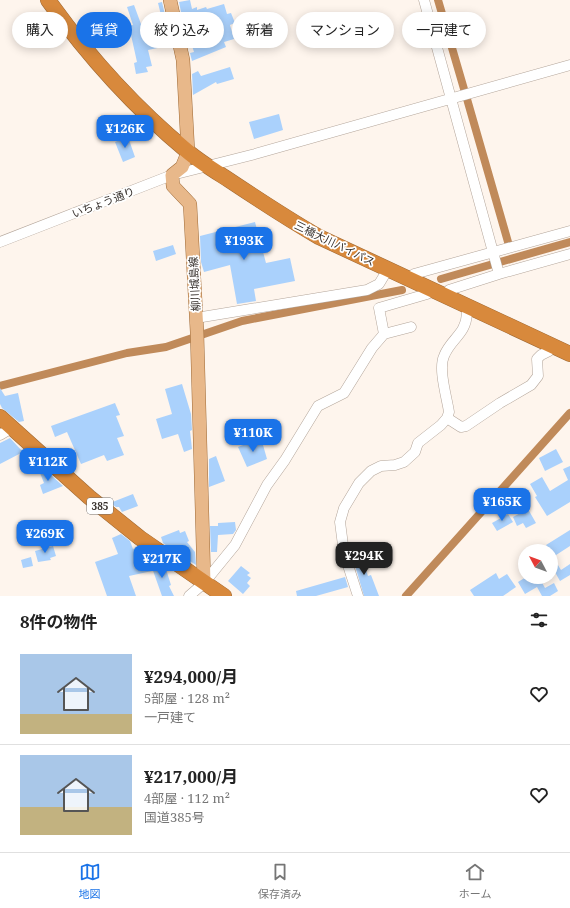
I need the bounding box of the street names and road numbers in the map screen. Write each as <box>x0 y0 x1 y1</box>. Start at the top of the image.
street label: いちょう通り <box>70 183 136 221</box>
street label: 三橋大川バイパス <box>292 217 378 269</box>
street label: 柳川城島線 <box>185 256 203 312</box>
road number: 385 <box>87 498 113 514</box>

